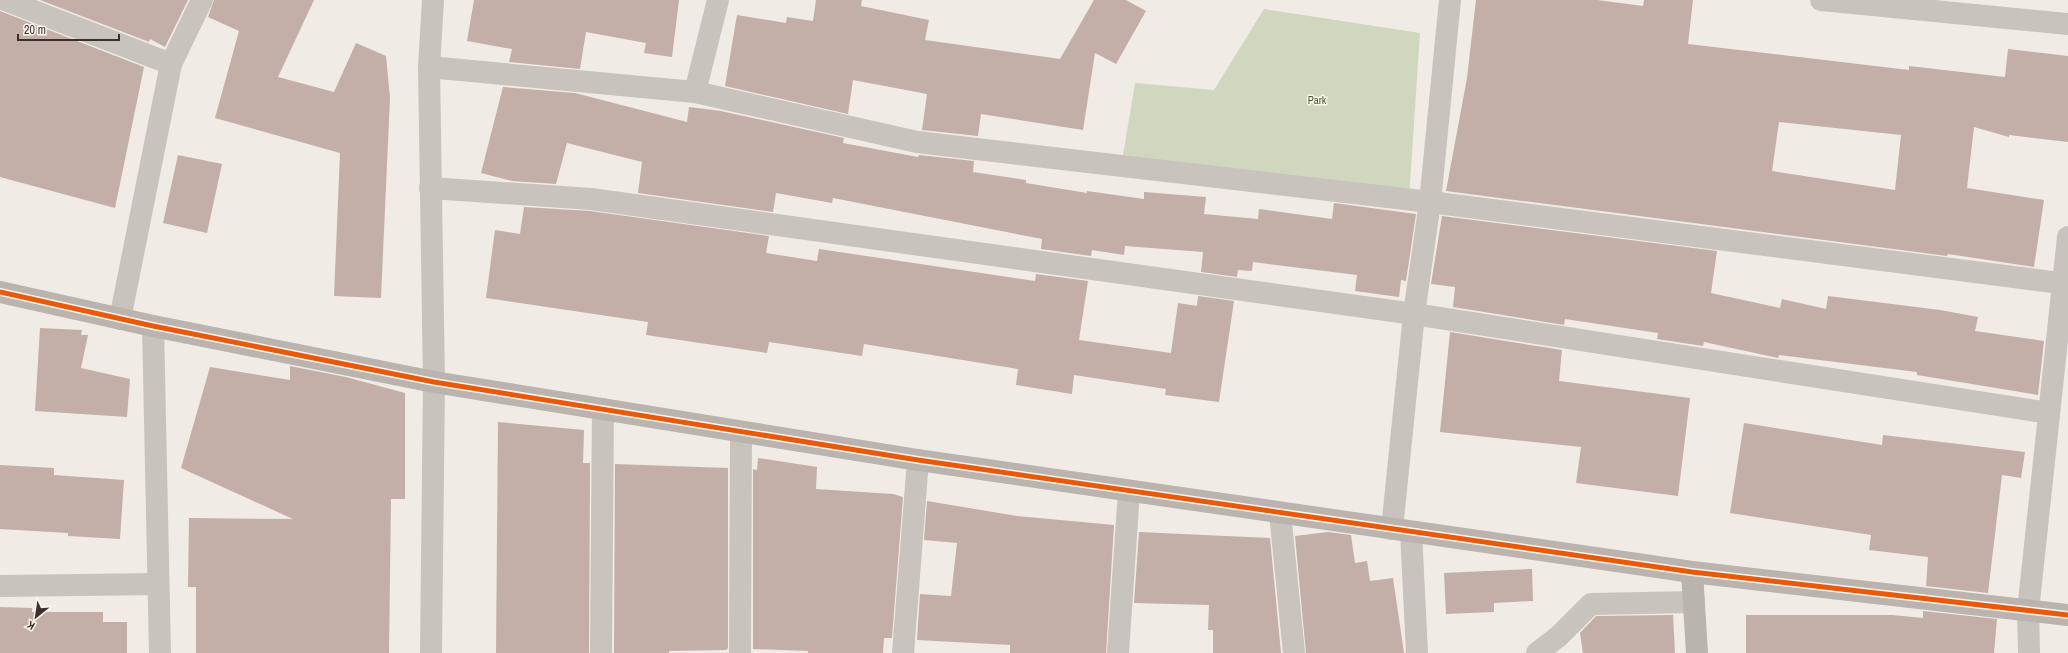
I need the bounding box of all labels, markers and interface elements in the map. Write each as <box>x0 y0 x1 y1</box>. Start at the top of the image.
scale bar <box>18 16 119 42</box>
text: 20 m <box>24 22 46 38</box>
park label: Park <box>1308 93 1327 107</box>
north arrow <box>16 597 56 637</box>
text: K <box>24 618 37 633</box>

